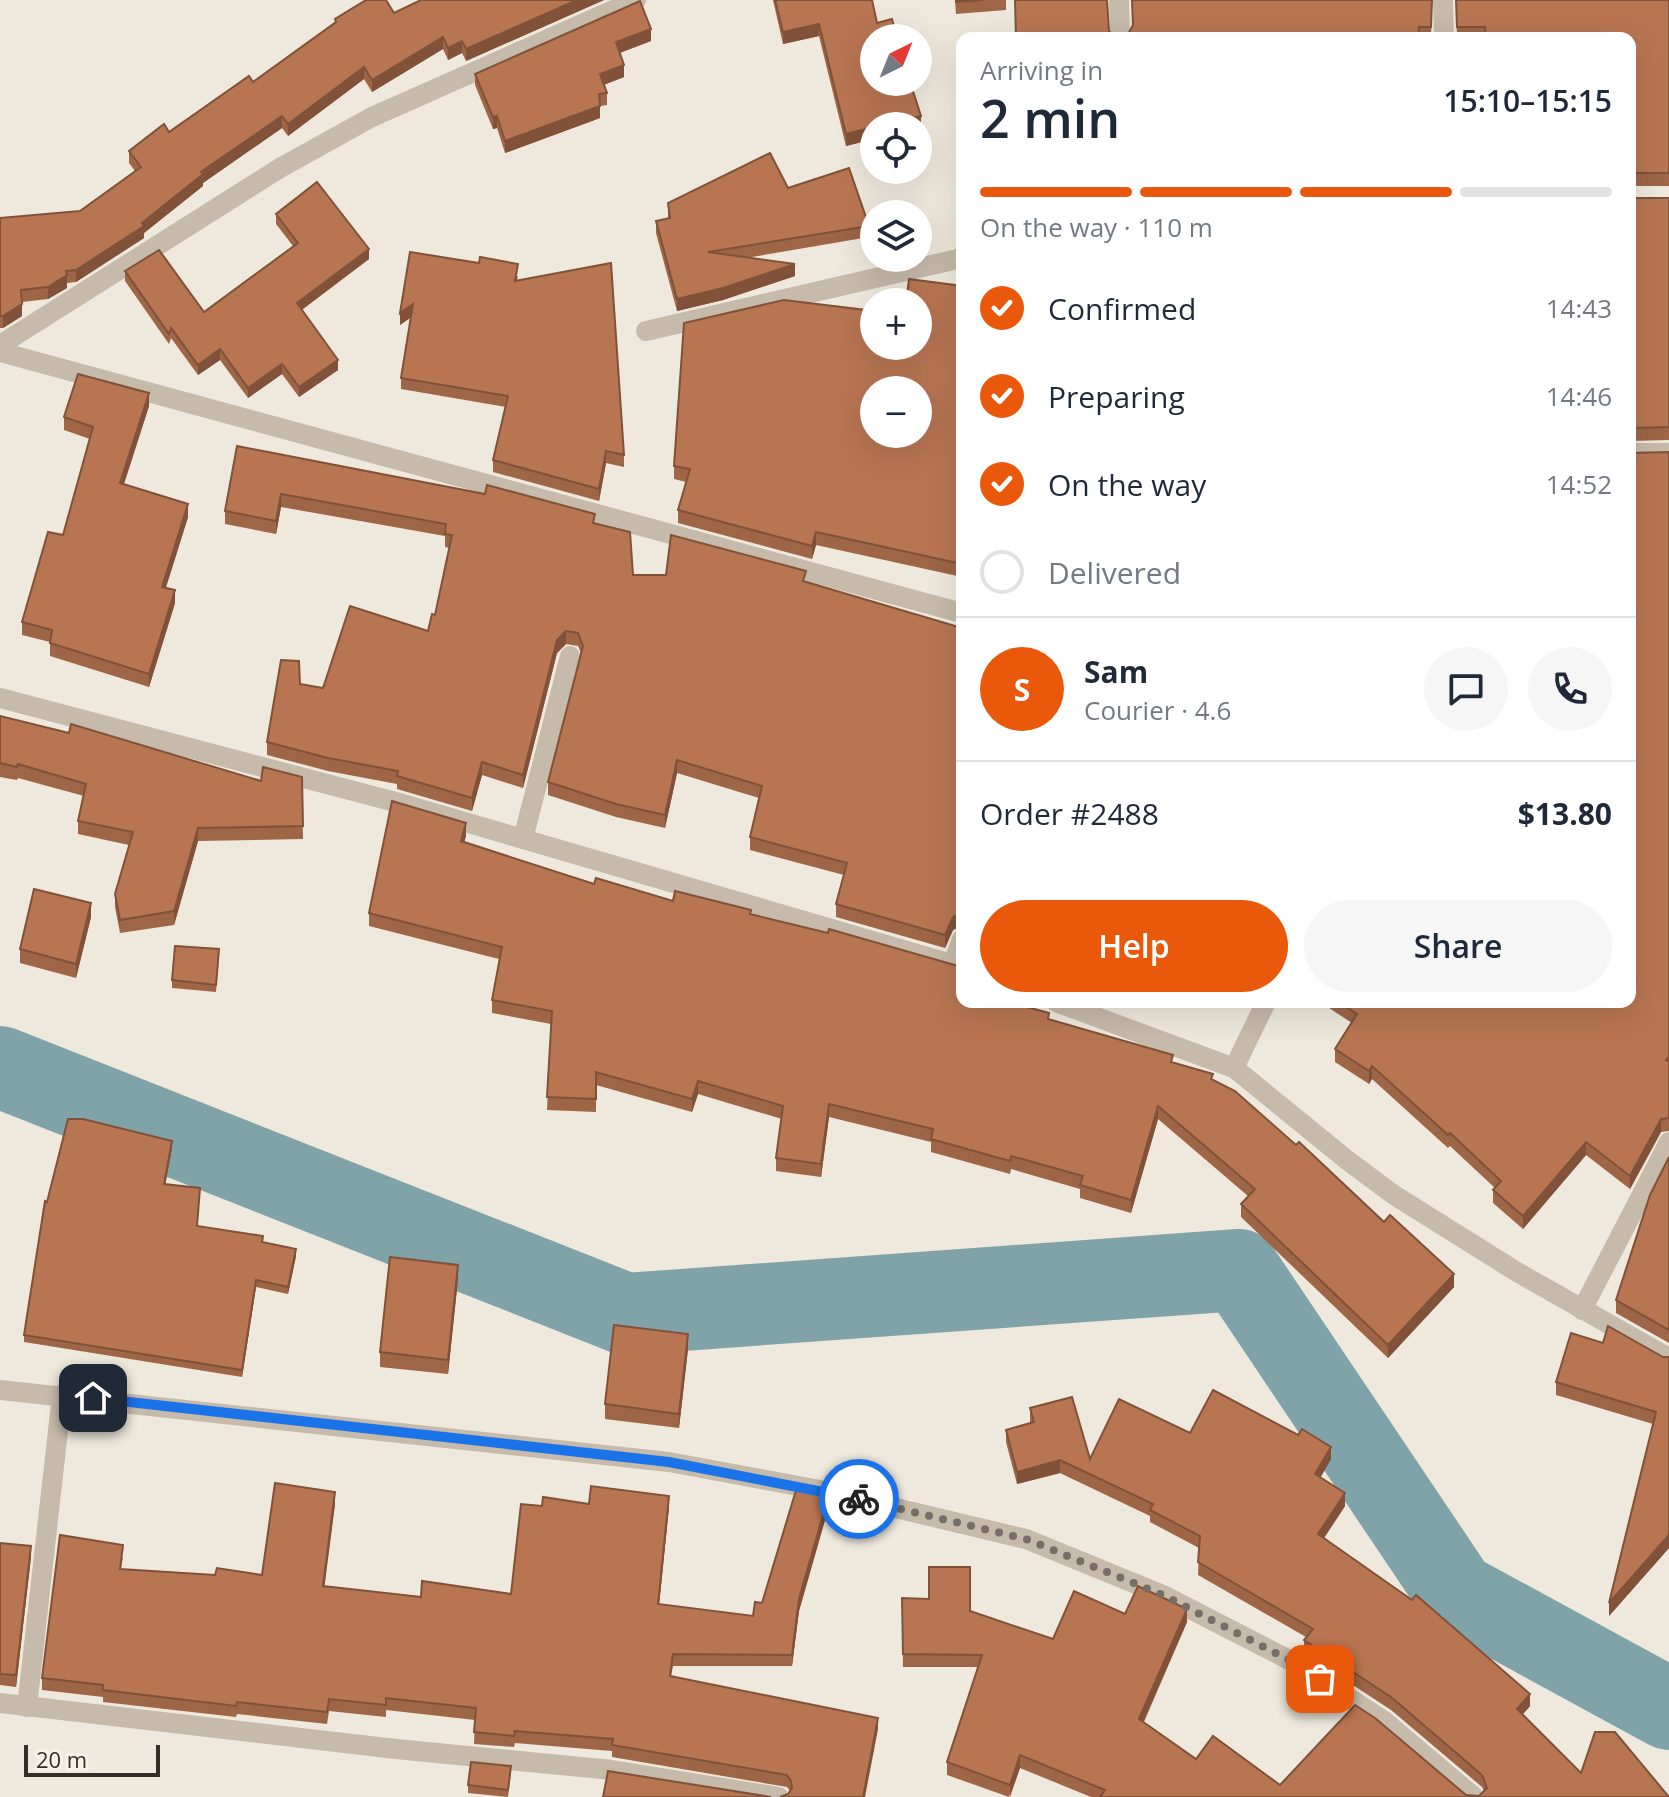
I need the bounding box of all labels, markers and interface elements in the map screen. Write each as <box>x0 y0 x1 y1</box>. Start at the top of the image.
north arrow <box>860 24 932 96</box>
map controls <box>860 24 932 448</box>
text: Arriving in <box>980 52 1103 88</box>
text: 15:10–15:15 <box>1443 80 1612 121</box>
text: 2 min <box>980 82 1120 153</box>
button: locate <box>860 112 932 184</box>
button: layers <box>860 200 932 272</box>
text: On the way · 110 m <box>980 209 1213 245</box>
icon: check <box>980 286 1024 330</box>
button: + <box>860 288 932 360</box>
text: Confirmed <box>1048 288 1196 329</box>
text: 14:43 <box>1546 290 1612 326</box>
icon: check <box>980 374 1024 418</box>
button: − <box>860 376 932 448</box>
text: Preparing <box>1048 376 1185 417</box>
text: 14:46 <box>1546 378 1612 414</box>
icon: check <box>980 462 1024 506</box>
text: On the way <box>1048 464 1206 505</box>
text: 14:52 <box>1546 466 1612 502</box>
text: Delivered <box>1048 552 1181 593</box>
button: chat <box>1424 647 1508 731</box>
button: phone <box>1528 647 1612 731</box>
text: Sam <box>1084 651 1148 692</box>
text: S <box>1014 669 1030 710</box>
text: Courier · 4.6 <box>1084 692 1231 728</box>
text: Order #2488 <box>980 793 1159 834</box>
text: $13.80 <box>1518 793 1612 834</box>
button: Help <box>980 900 1288 992</box>
button: Share <box>1304 900 1612 992</box>
pin <box>59 1364 127 1432</box>
icon: home <box>71 1376 115 1420</box>
courier <box>819 1459 899 1539</box>
icon: bike <box>837 1477 881 1521</box>
pin <box>1286 1645 1354 1713</box>
icon: bag <box>1298 1657 1342 1701</box>
scale bar <box>24 1741 160 1777</box>
text: 20 m <box>36 1744 87 1774</box>

